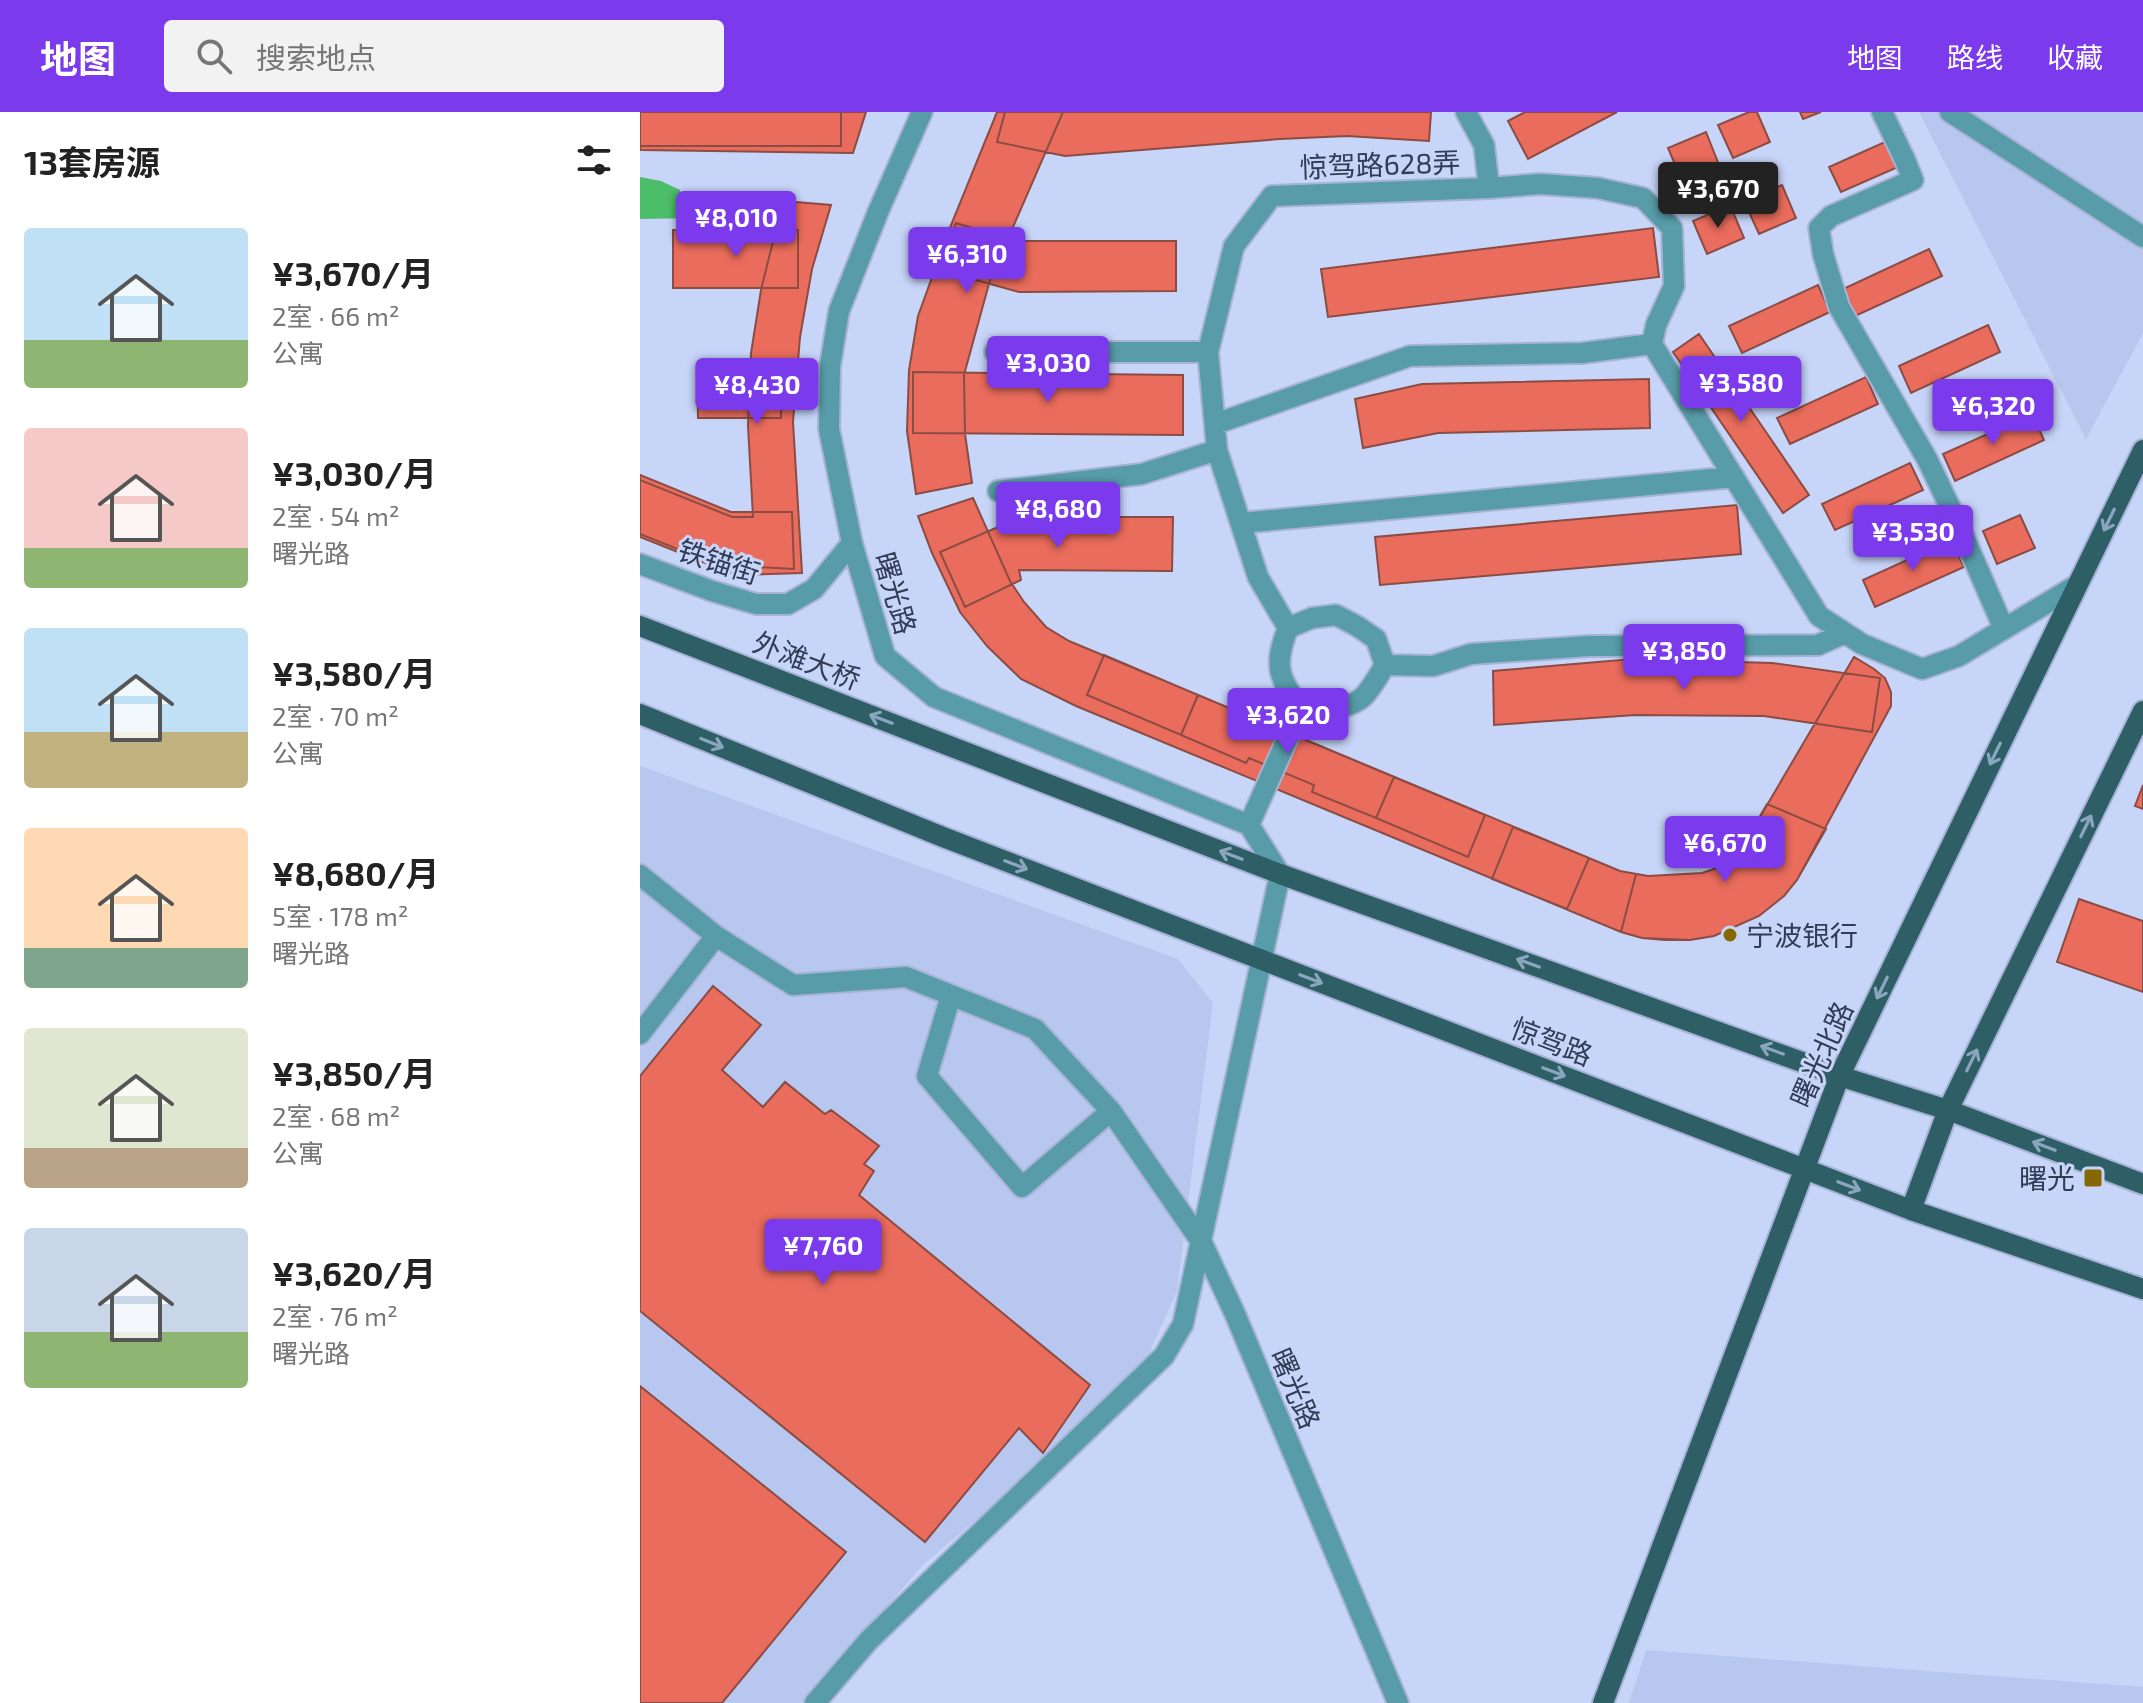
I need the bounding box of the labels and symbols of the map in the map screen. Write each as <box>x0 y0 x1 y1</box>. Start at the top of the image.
street label: 惊驾路628弄 <box>1299 144 1461 184</box>
pin: ¥3,670 <box>1653 162 1783 230</box>
pin: ¥8,010 <box>671 191 801 259</box>
pin: ¥6,310 <box>902 227 1032 295</box>
pin: ¥3,030 <box>983 336 1113 404</box>
pin: ¥3,580 <box>1676 356 1806 424</box>
pin: ¥8,430 <box>692 358 822 426</box>
pin: ¥6,320 <box>1928 379 2058 447</box>
pin: ¥8,680 <box>993 482 1123 550</box>
pin: ¥3,530 <box>1848 505 1978 573</box>
one-way arrow <box>2101 508 2116 532</box>
street label: 铁锚街 <box>674 532 764 590</box>
street label: 曙光路 <box>868 548 924 638</box>
street label: 外滩大桥 <box>749 624 865 696</box>
pin: ¥3,850 <box>1619 624 1749 692</box>
pin: ¥3,620 <box>1223 688 1353 756</box>
one-way arrow <box>869 711 894 725</box>
one-way arrow <box>699 737 724 751</box>
one-way arrow <box>1987 742 2002 766</box>
one-way arrow <box>2079 815 2095 839</box>
pin: ¥6,670 <box>1660 816 1790 884</box>
one-way arrow <box>1219 847 1243 861</box>
one-way arrow <box>1003 859 1028 873</box>
place label: 宁波银行 <box>1746 918 1858 952</box>
marker: 宁波银行 <box>1721 926 1739 944</box>
one-way arrow <box>1515 954 1540 969</box>
one-way arrow <box>1298 972 1323 987</box>
one-way arrow <box>1874 976 1889 1000</box>
street label: 曙光北路 <box>1783 996 1859 1112</box>
street label: 惊驾路 <box>1507 1010 1597 1072</box>
one-way arrow <box>1760 1042 1785 1057</box>
one-way arrow <box>1965 1048 1980 1072</box>
one-way arrow <box>1541 1066 1566 1080</box>
one-way arrow <box>2032 1138 2057 1152</box>
place label: 曙光 <box>2019 1161 2075 1195</box>
marker: 曙光 <box>2082 1167 2104 1189</box>
one-way arrow <box>1836 1180 1861 1194</box>
pin: ¥7,760 <box>758 1219 888 1287</box>
street label: 曙光路 <box>1264 1343 1328 1433</box>

